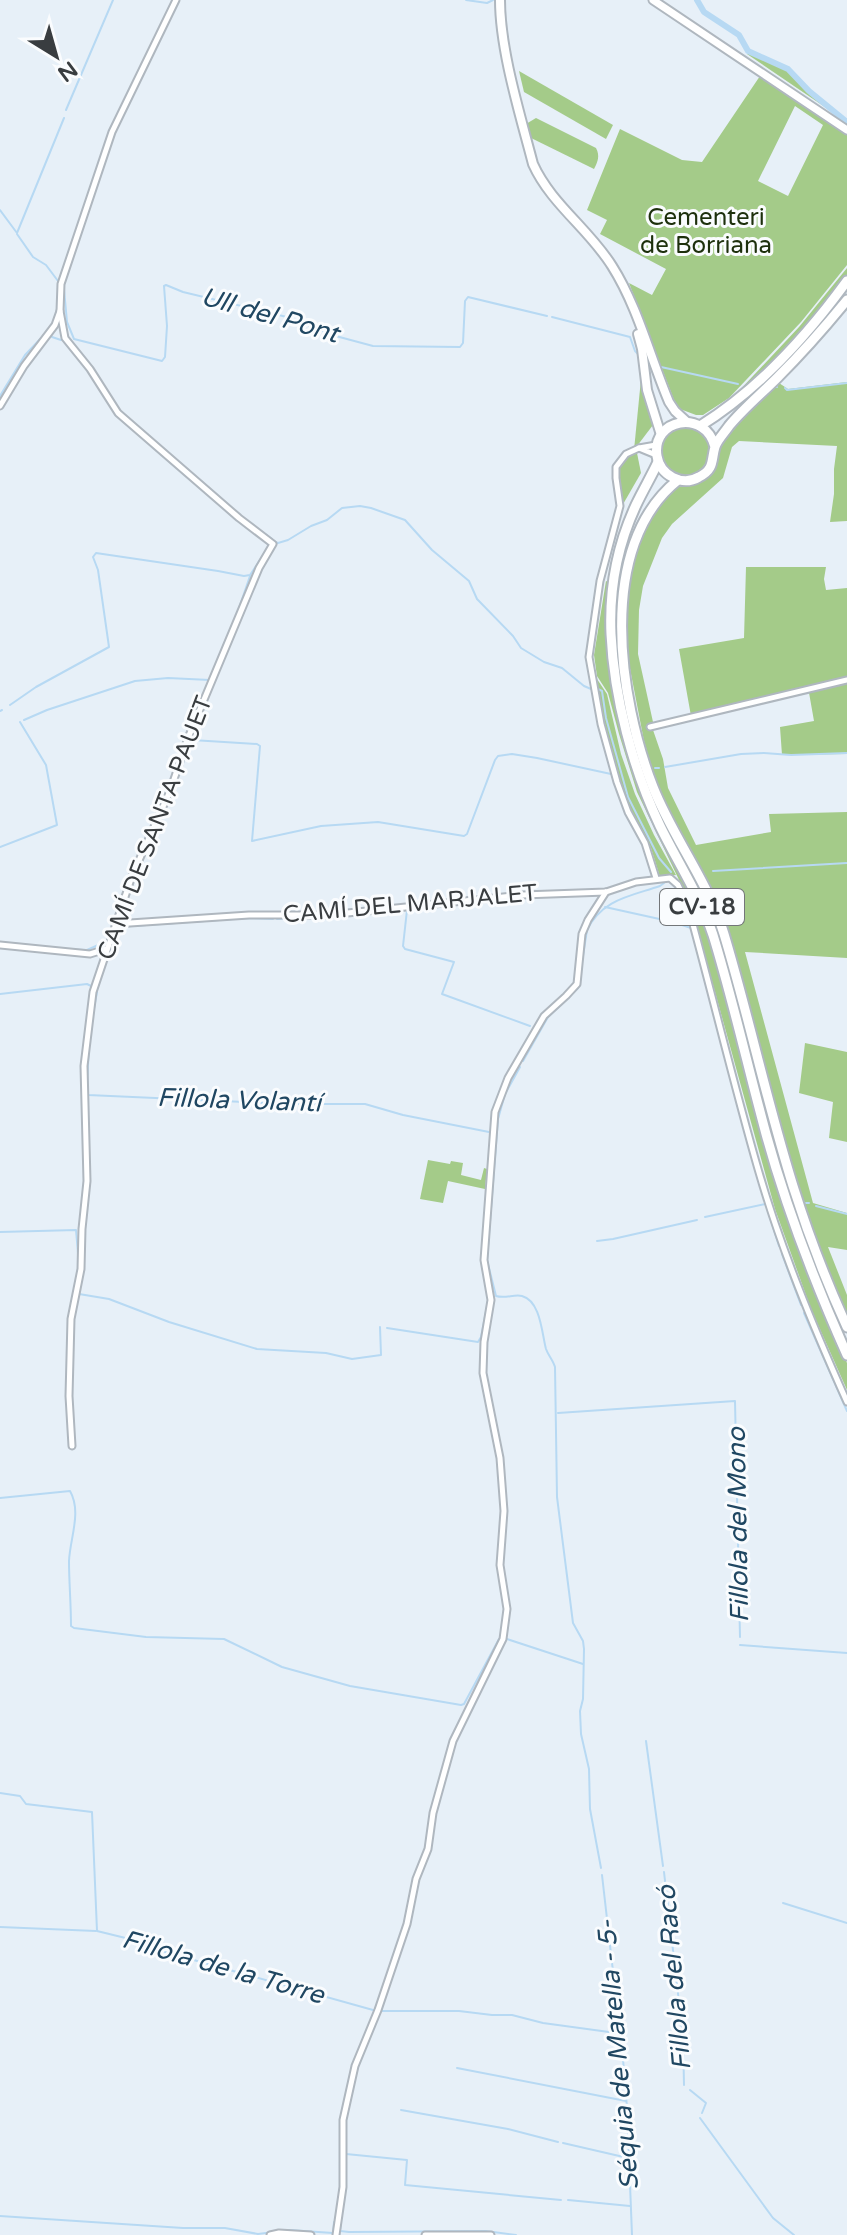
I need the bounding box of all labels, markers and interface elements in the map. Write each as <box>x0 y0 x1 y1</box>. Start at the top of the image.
north arrow <box>16 16 96 96</box>
text: N <box>53 55 82 87</box>
park label: Cementeri de Borriana <box>640 203 772 260</box>
water label: Ull del Pont <box>198 281 345 350</box>
street label: CAMÍ DE SANTA PAUET <box>90 691 219 964</box>
street label: CAMÍ DEL MARJALET <box>282 877 539 930</box>
road number: CV-18 <box>660 889 744 925</box>
water label: Fillola Volantí <box>156 1082 326 1119</box>
water label: Fillola del Mono <box>721 1426 755 1623</box>
water label: Fillola del Racó <box>650 1883 698 2072</box>
water label: Séquia de Matella - 5- <box>591 1918 645 2191</box>
water label: Fillola de la Torre <box>118 1923 329 2011</box>

